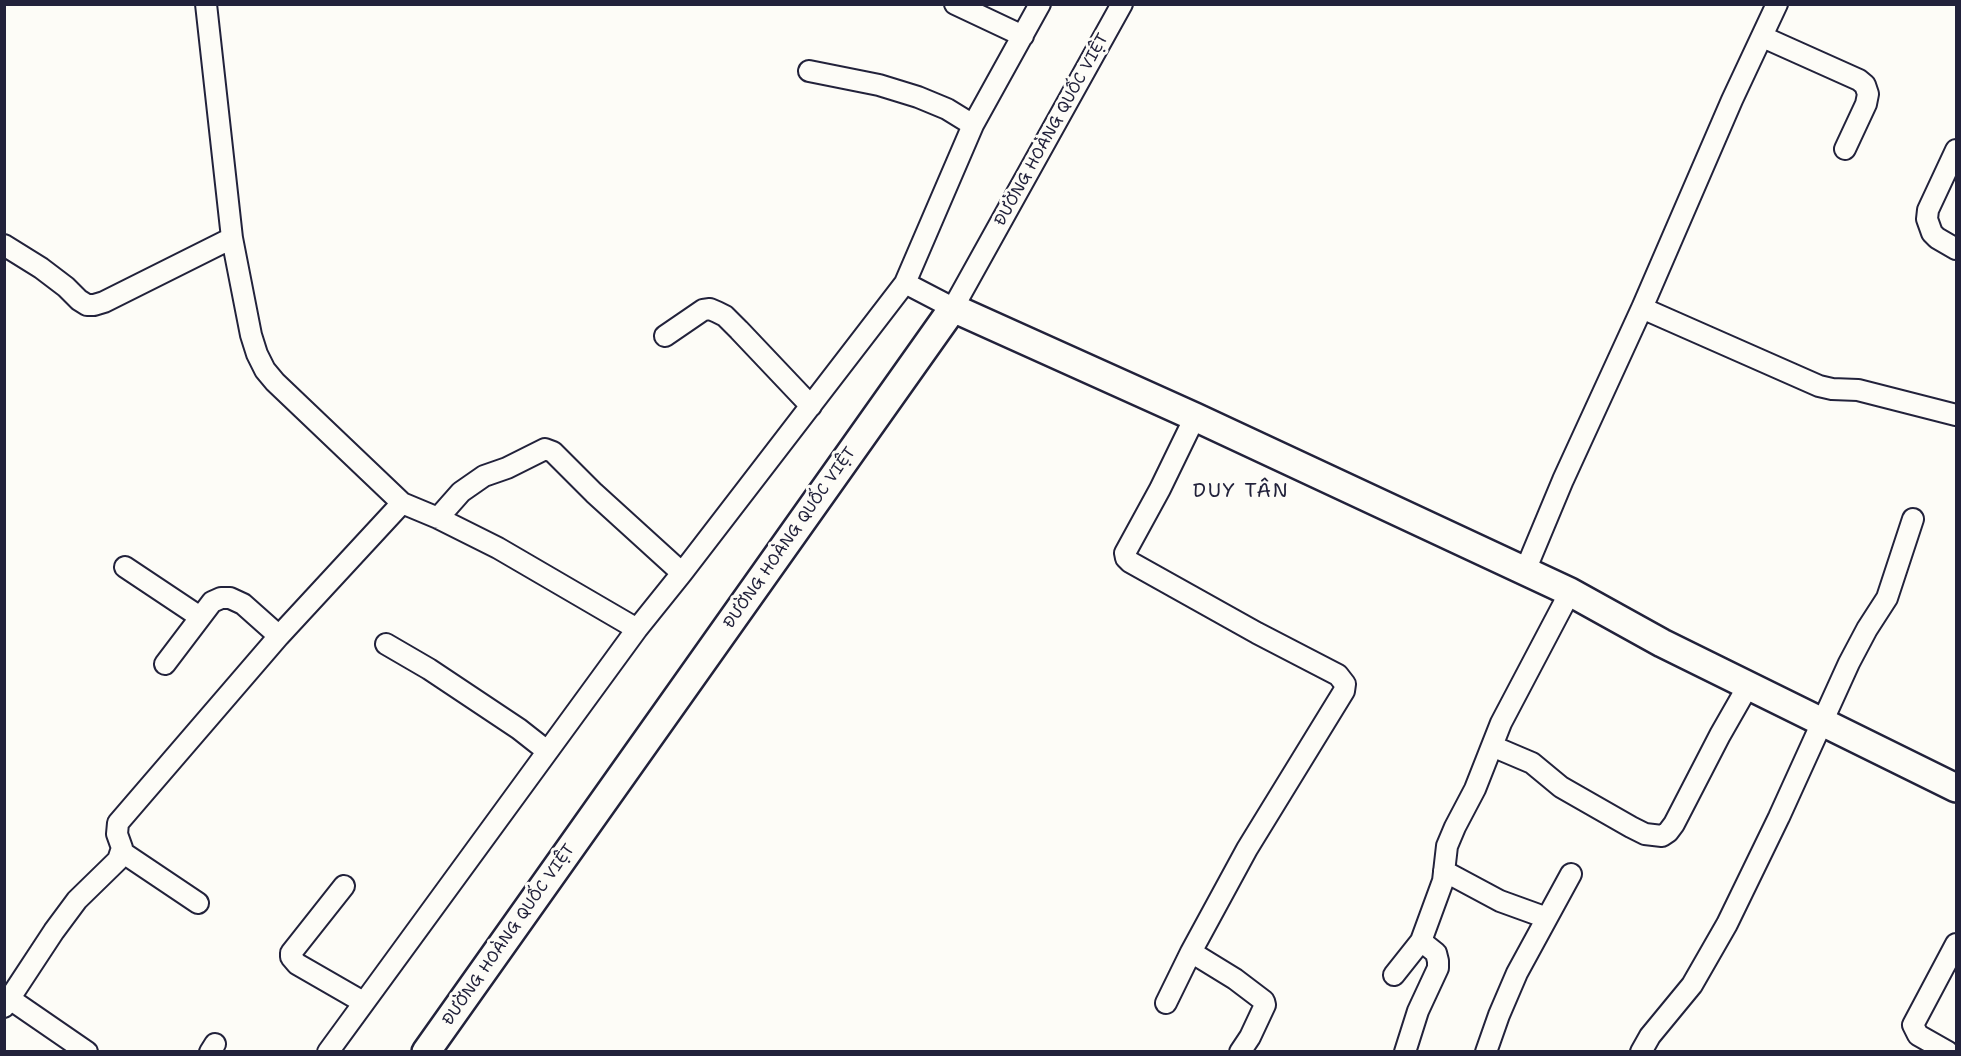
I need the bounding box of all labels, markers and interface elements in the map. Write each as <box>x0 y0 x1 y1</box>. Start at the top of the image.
street label: ĐƯỜNG HOÀNG QUỐC VIỆT <box>991 31 1113 229</box>
street label: ĐƯỜNG HOÀNG QUỐC VIỆT <box>720 444 860 632</box>
district label: DUY TÂN <box>1193 480 1289 504</box>
street label: ĐƯỜNG HOÀNG QUỐC VIỆT <box>439 841 579 1029</box>

